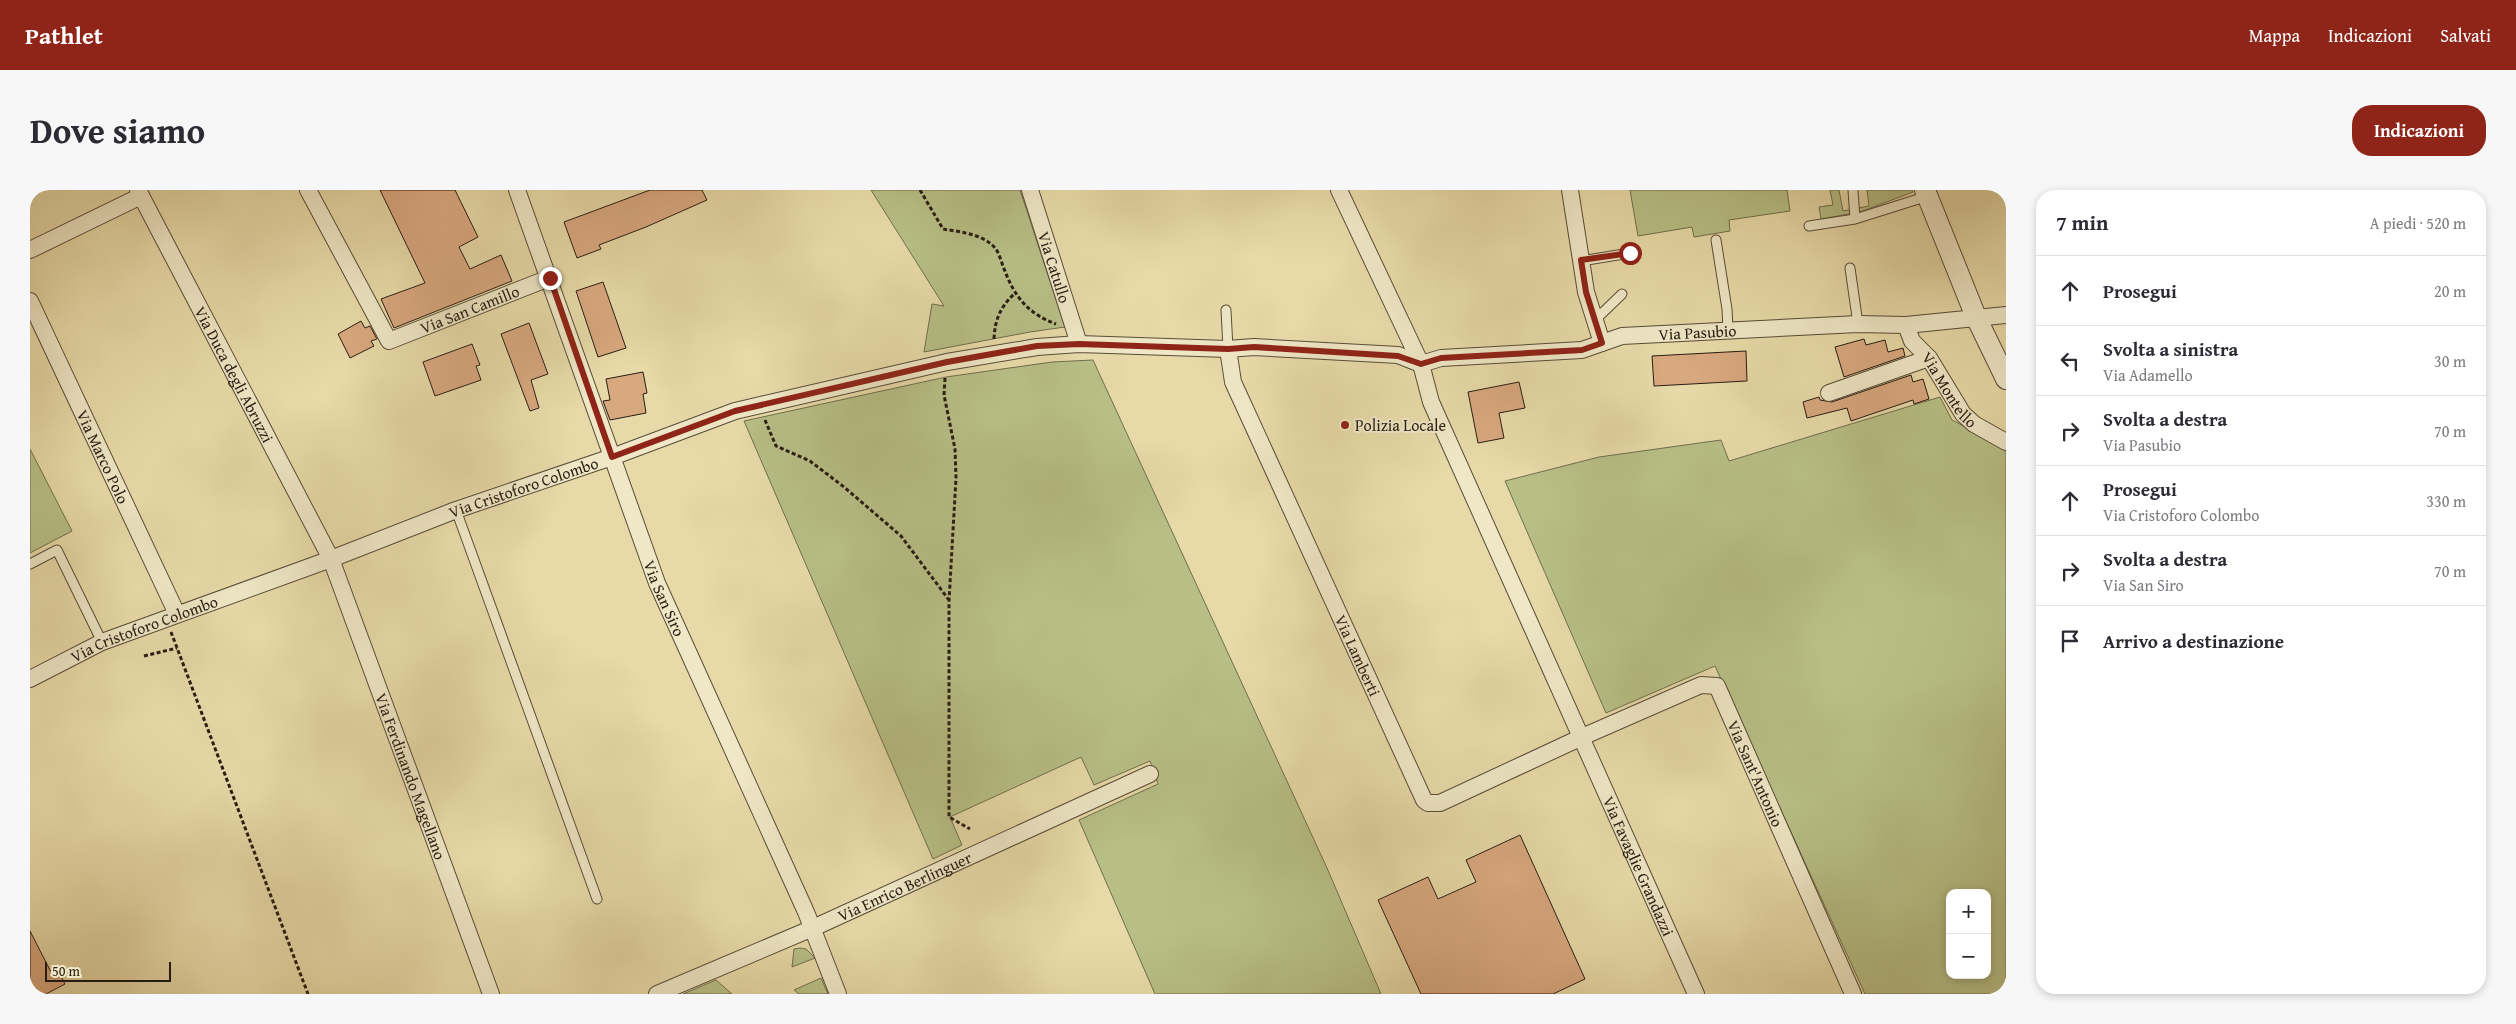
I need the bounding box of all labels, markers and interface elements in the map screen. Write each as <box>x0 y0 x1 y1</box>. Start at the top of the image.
text: Pathlet <box>25 18 103 53</box>
text: Mappa <box>2249 22 2300 49</box>
text: Indicazioni <box>2328 22 2412 49</box>
text: Salvati <box>2440 22 2491 49</box>
text: Dove siamo <box>30 105 205 156</box>
button: Indicazioni <box>2352 105 2486 156</box>
text: 7 min <box>2056 207 2108 238</box>
text: A piedi · 520 m <box>2370 211 2466 235</box>
street label: Via Catullo <box>1032 228 1077 306</box>
route start <box>1619 242 1642 265</box>
route end <box>539 267 562 290</box>
icon: ahead <box>2056 277 2084 305</box>
text: Prosegui <box>2103 277 2177 305</box>
street label: Via San Camillo <box>416 279 523 340</box>
text: 20 m <box>2434 279 2466 303</box>
street label: Via Duca degli Abruzzi <box>189 302 280 447</box>
street label: Via Pasubio <box>1658 318 1737 346</box>
text: Svolta a sinistra <box>2103 335 2238 363</box>
street label: Via Montello <box>1917 346 1983 433</box>
icon: left <box>2056 347 2084 375</box>
text: 30 m <box>2434 349 2466 373</box>
text: Via Adamello <box>2103 363 2193 387</box>
text: Svolta a destra <box>2103 405 2227 433</box>
street label: Via Marco Polo <box>71 406 136 508</box>
place label: Polizia Locale <box>1355 413 1446 437</box>
icon: right <box>2056 417 2084 445</box>
marker: Polizia Locale <box>1339 419 1351 431</box>
text: 70 m <box>2434 419 2466 443</box>
text: Via Pasubio <box>2103 433 2181 457</box>
street label: Via Cristoforo Colombo <box>445 451 601 524</box>
text: Prosegui <box>2103 475 2177 503</box>
icon: ahead <box>2056 487 2084 515</box>
text: 330 m <box>2426 489 2466 513</box>
text: Via Cristoforo Colombo <box>2103 503 2259 527</box>
text: Svolta a destra <box>2103 545 2227 573</box>
street label: Via San Siro <box>638 557 692 640</box>
icon: right <box>2056 557 2084 585</box>
text: 70 m <box>2434 559 2466 583</box>
text: Via San Siro <box>2103 573 2184 597</box>
street label: Via Cristoforo Colombo <box>66 589 221 668</box>
street label: Via Lamberti <box>1329 611 1387 700</box>
icon: arrive <box>2056 627 2084 655</box>
text: Arrivo a destinazione <box>2103 627 2284 655</box>
street label: Via Ferdinando Magellano <box>369 690 453 863</box>
street label: Via Sant'Antonio <box>1722 716 1790 831</box>
street label: Via Favaglie Grandazzi <box>1597 792 1681 940</box>
street label: Via Enrico Berlinguer <box>834 845 976 927</box>
map controls <box>1946 889 1991 979</box>
button: + <box>1946 889 1991 934</box>
button: − <box>1946 934 1991 979</box>
scale bar <box>45 959 171 982</box>
text: 50 m <box>52 961 80 981</box>

